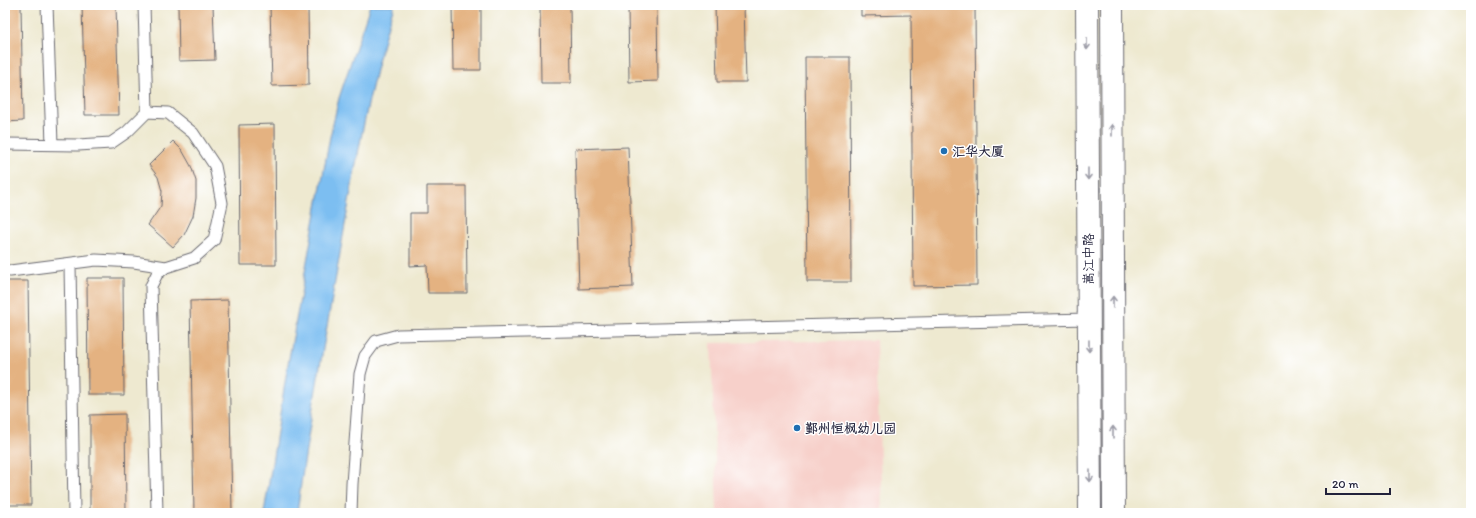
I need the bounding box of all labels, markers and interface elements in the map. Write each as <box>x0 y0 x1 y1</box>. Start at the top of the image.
one-way arrow <box>1083 37 1091 50</box>
one-way arrow <box>1108 124 1116 137</box>
place label: 汇华大厦 <box>952 144 1004 159</box>
marker: 汇华大厦 <box>939 146 949 156</box>
one-way arrow <box>1084 167 1092 180</box>
street label: 嵩江中路 <box>1081 233 1096 285</box>
one-way arrow <box>1109 296 1117 309</box>
one-way arrow <box>1085 339 1093 352</box>
place label: 鄞州恒枫幼儿园 <box>805 421 896 436</box>
marker: 鄞州恒枫幼儿园 <box>792 423 802 433</box>
one-way arrow <box>1109 426 1117 439</box>
one-way arrow <box>1086 469 1094 482</box>
scale bar <box>1326 470 1390 496</box>
text: 20 m <box>1332 477 1359 491</box>

